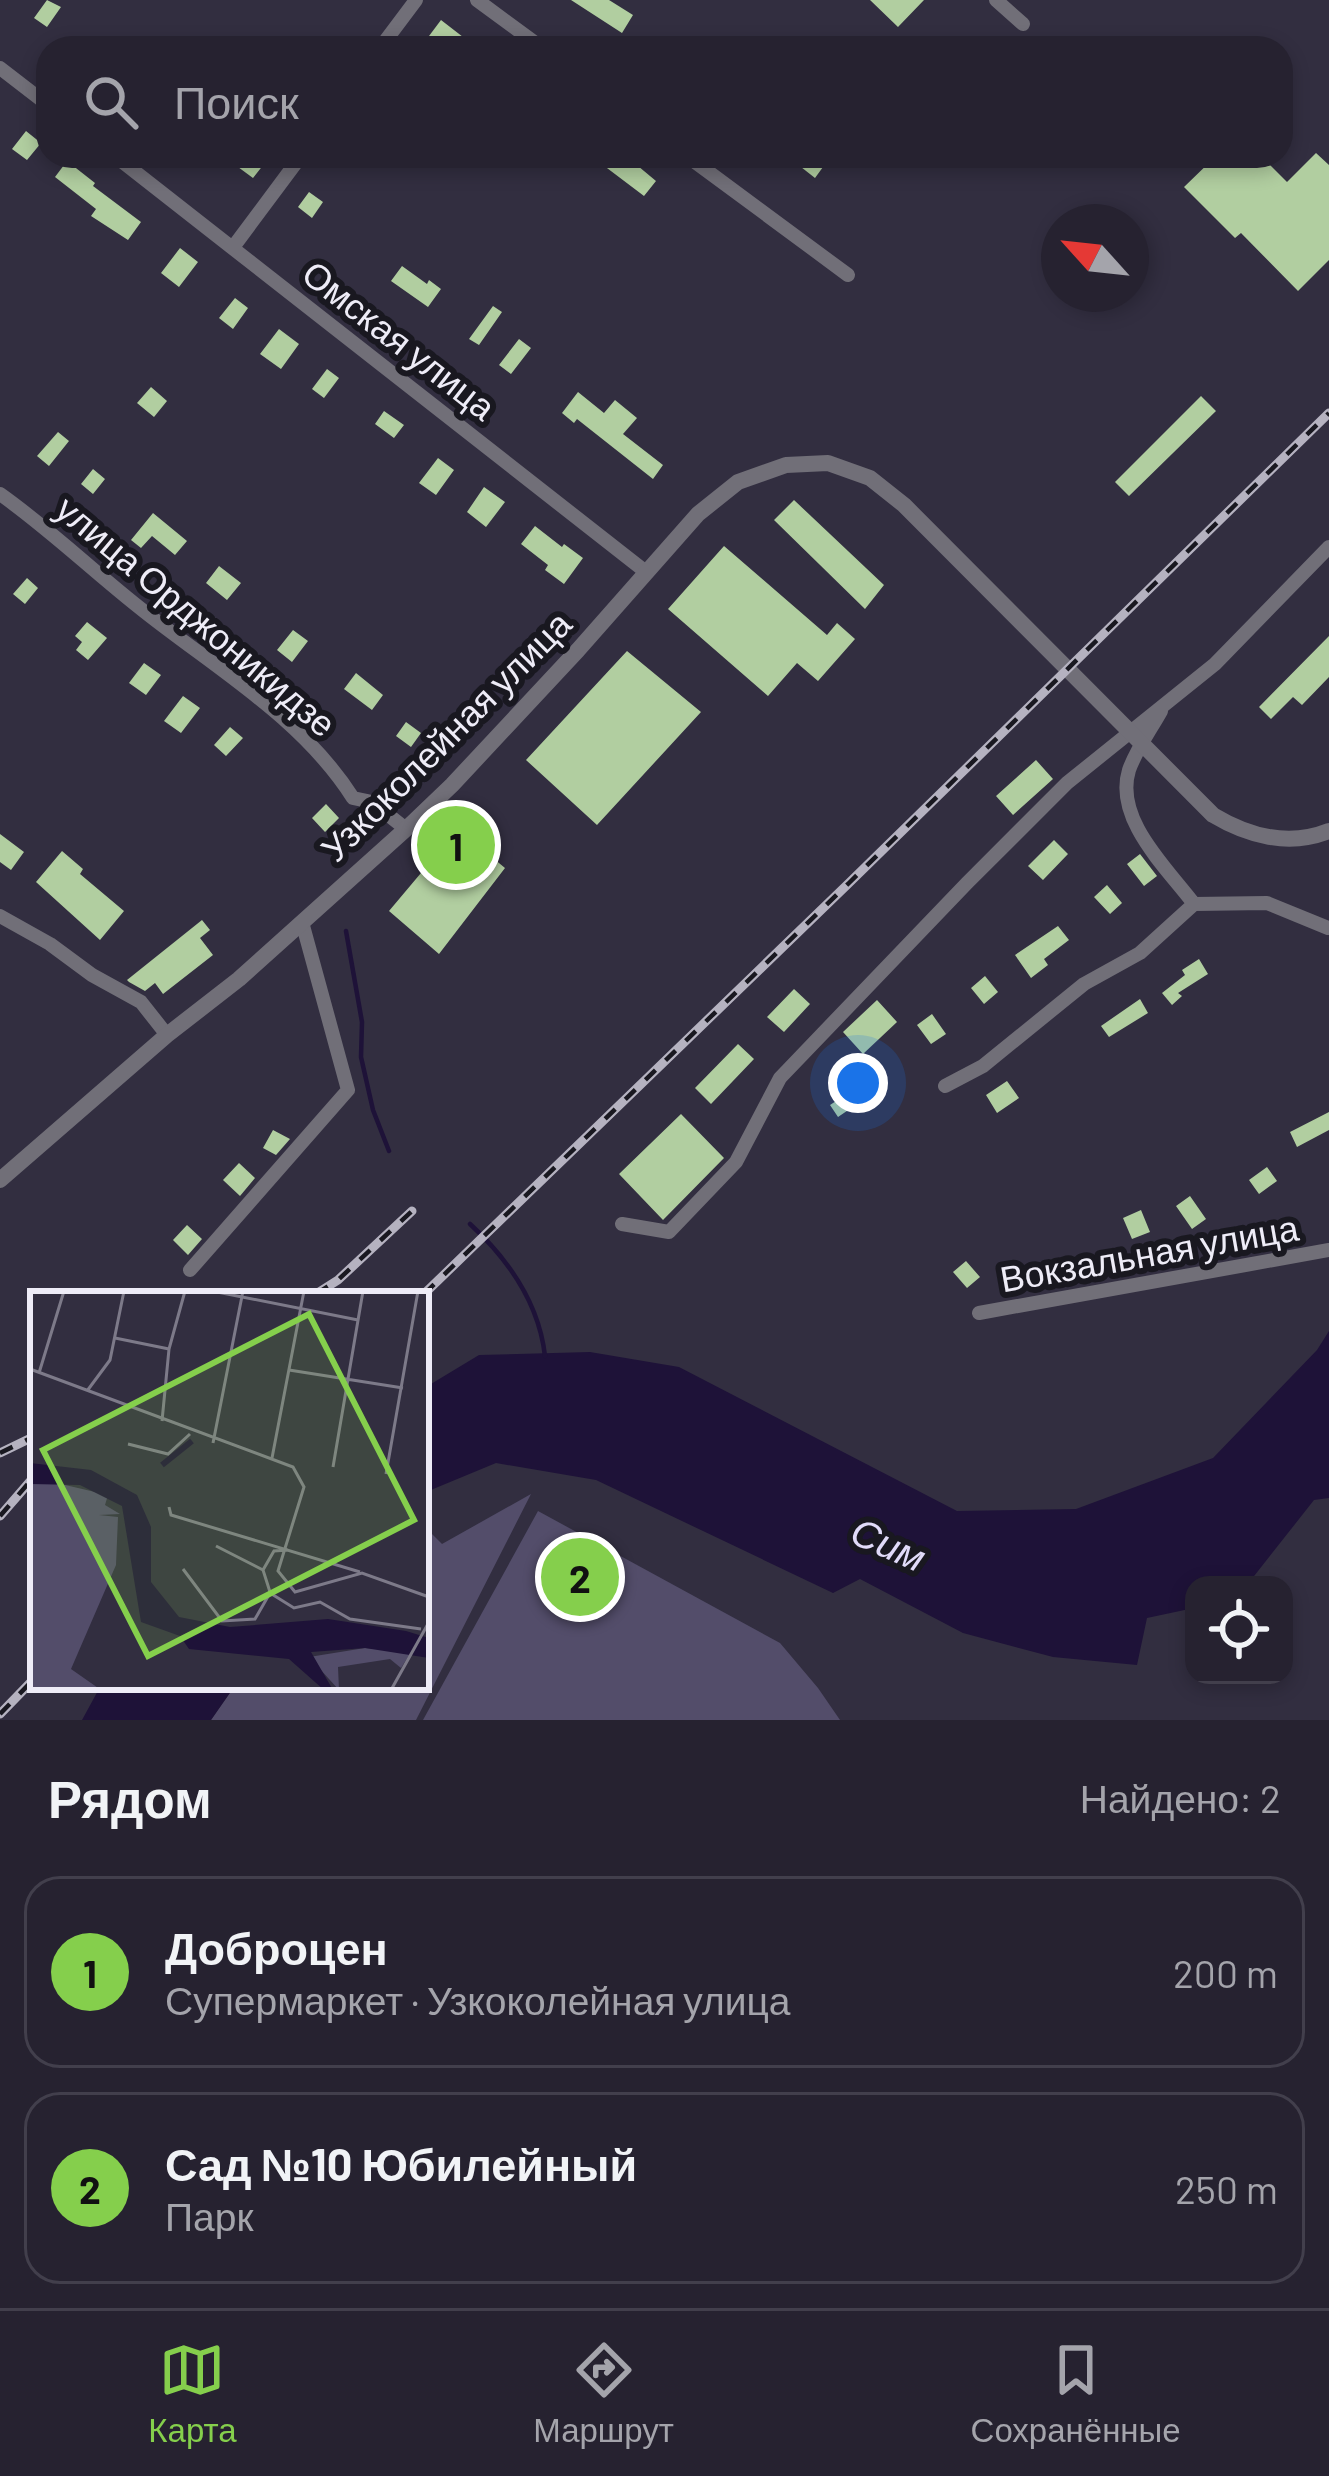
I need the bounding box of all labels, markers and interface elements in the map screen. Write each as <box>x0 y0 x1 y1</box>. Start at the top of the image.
search box <box>36 36 1293 168</box>
icon: search <box>78 69 144 135</box>
text: Поиск <box>174 74 299 128</box>
north arrow <box>1041 204 1149 312</box>
street label: Омская улица <box>294 250 506 429</box>
street label: улица Орджоникидзе <box>48 486 345 745</box>
street label: Узкоколейная улица <box>311 600 580 870</box>
pin: 1 <box>417 800 495 890</box>
your location <box>828 1053 888 1113</box>
street label: Вокзальная улица <box>997 1204 1303 1300</box>
inset map <box>30 1291 429 1690</box>
water label: Сим <box>844 1506 934 1580</box>
pin: 2 <box>541 1532 619 1622</box>
map controls <box>1185 1576 1293 1684</box>
button: locate <box>1185 1576 1293 1684</box>
text: Рядом <box>48 1767 212 1828</box>
text: Найдено: 2 <box>1080 1774 1281 1821</box>
text: Доброцен <box>165 1920 388 1974</box>
text: 1 <box>83 1949 97 1996</box>
text: 200 m <box>1173 1949 1278 1996</box>
text: Супермаркет · Узкоколейная улица <box>165 1976 790 2023</box>
text: Сад №10 Юбилейный <box>165 2136 637 2190</box>
text: 2 <box>79 2165 101 2212</box>
text: 250 m <box>1175 2165 1278 2212</box>
text: Парк <box>165 2192 253 2239</box>
tab: Карта <box>148 2337 237 2450</box>
tab: Маршрут <box>533 2337 674 2450</box>
tab: Сохранённые <box>971 2337 1181 2450</box>

